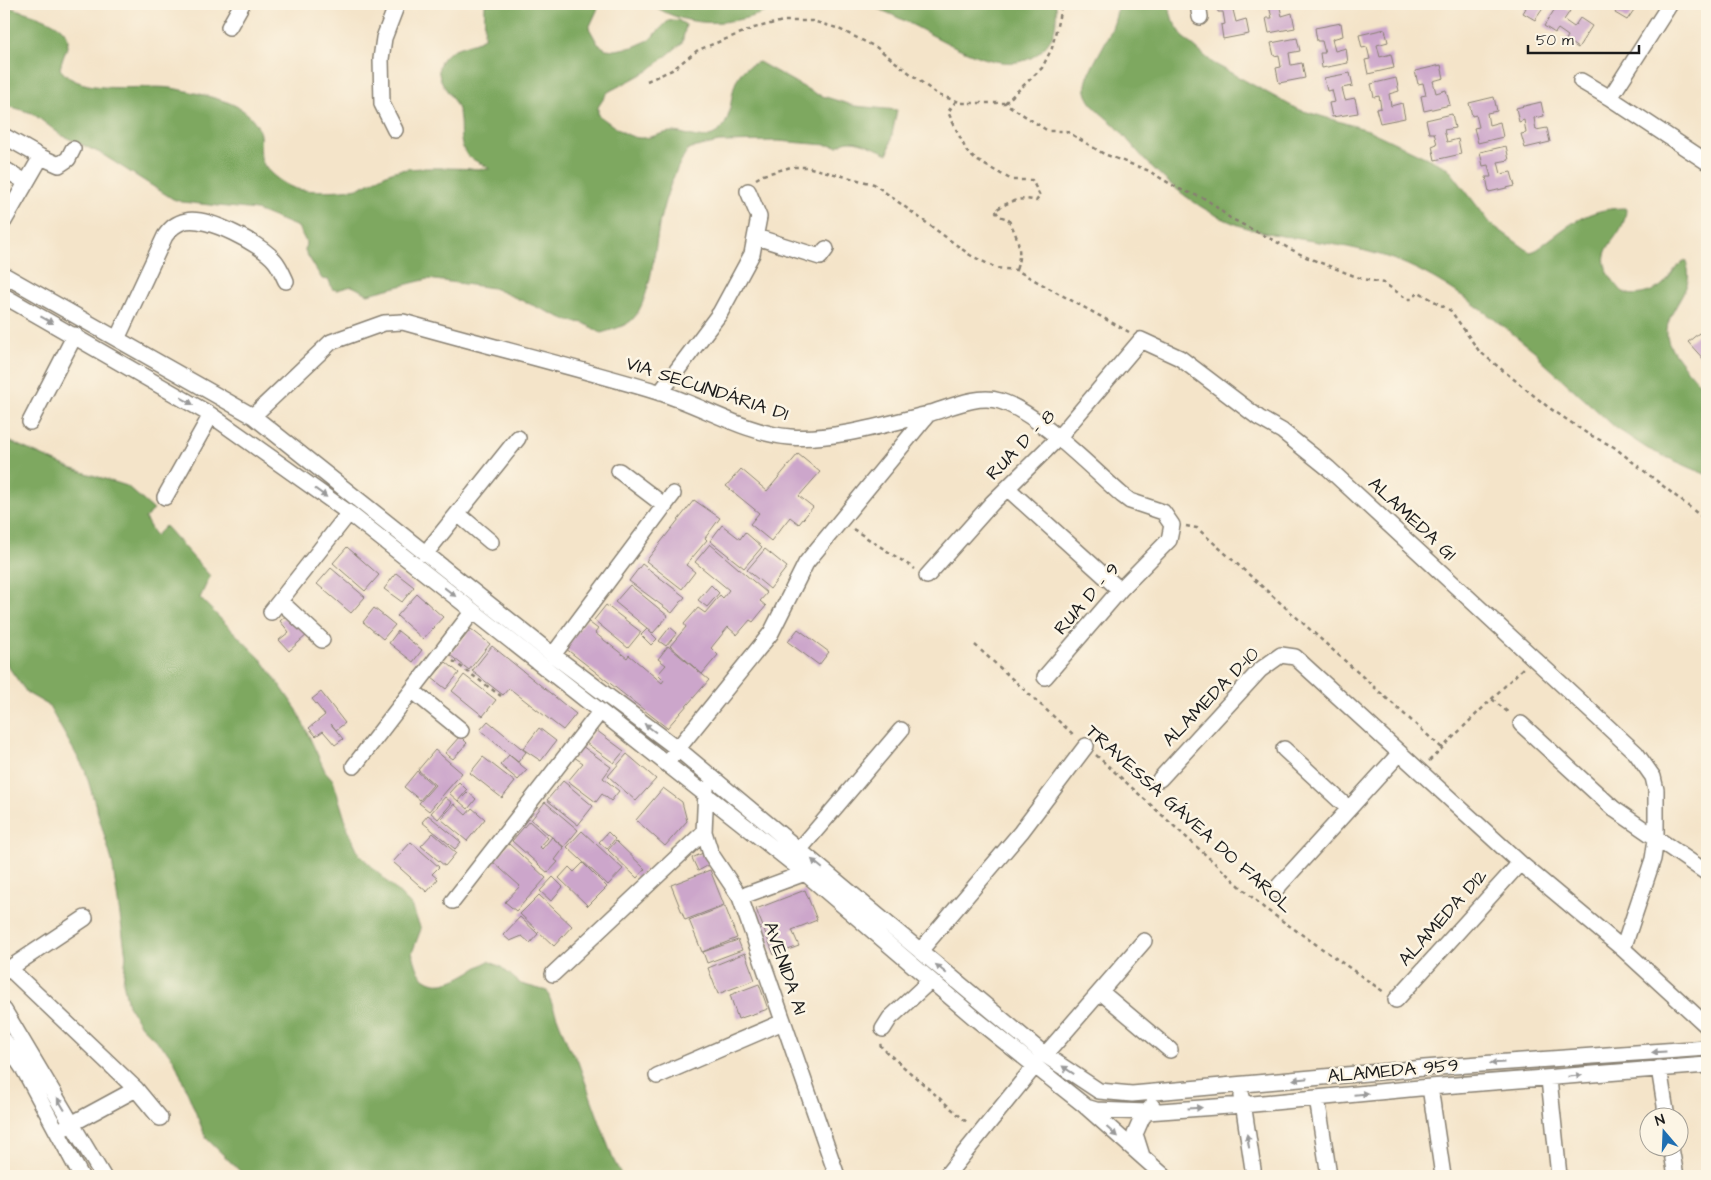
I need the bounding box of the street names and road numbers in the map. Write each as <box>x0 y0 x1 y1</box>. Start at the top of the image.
street label: VIA SECUNDÁRIA D1 <box>622 350 792 428</box>
street label: RUA D - 8 <box>980 403 1062 487</box>
street label: ALAMEDA G1 <box>1362 471 1463 567</box>
street label: RUA D - 9 <box>1048 557 1126 641</box>
street label: ALAMEDA D-10 <box>1156 641 1266 753</box>
street label: TRAVESSA GÁVEA DO FAROL <box>1079 718 1299 920</box>
street label: ALAMEDA D12 <box>1392 863 1494 972</box>
street label: AVENIDA A1 <box>756 918 814 1019</box>
street label: ALAMEDA 959 <box>1326 1052 1460 1090</box>

